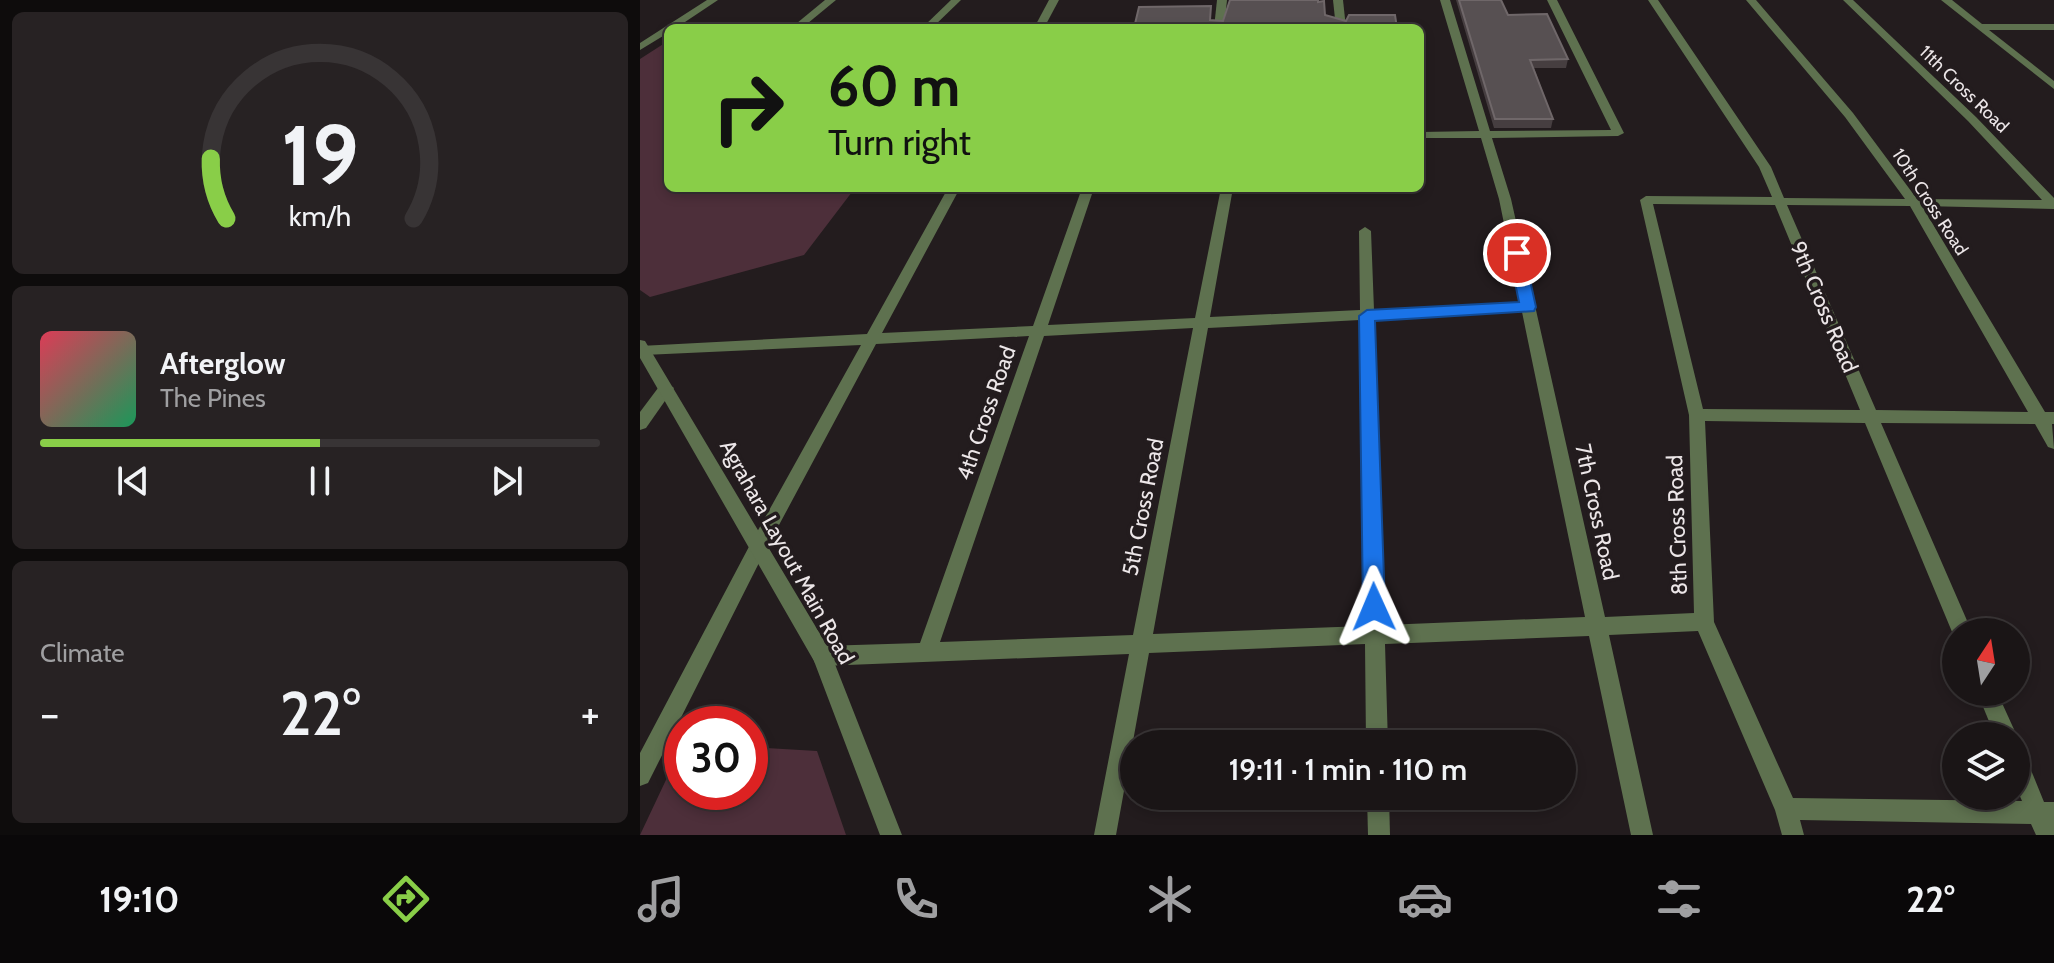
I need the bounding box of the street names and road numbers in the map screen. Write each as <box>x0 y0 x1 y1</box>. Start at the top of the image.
street label: 11th Cross Road <box>1915 41 2013 137</box>
street label: 10th Cross Road <box>1887 145 1973 259</box>
street label: 9th Cross Road <box>1784 237 1864 377</box>
street label: 4th Cross Road <box>950 342 1022 484</box>
street label: Agrahara Layout Main Road <box>714 435 860 669</box>
street label: 5th Cross Road <box>1116 436 1170 578</box>
street label: 7th Cross Road <box>1569 442 1625 582</box>
street label: 8th Cross Road <box>1661 454 1693 596</box>

